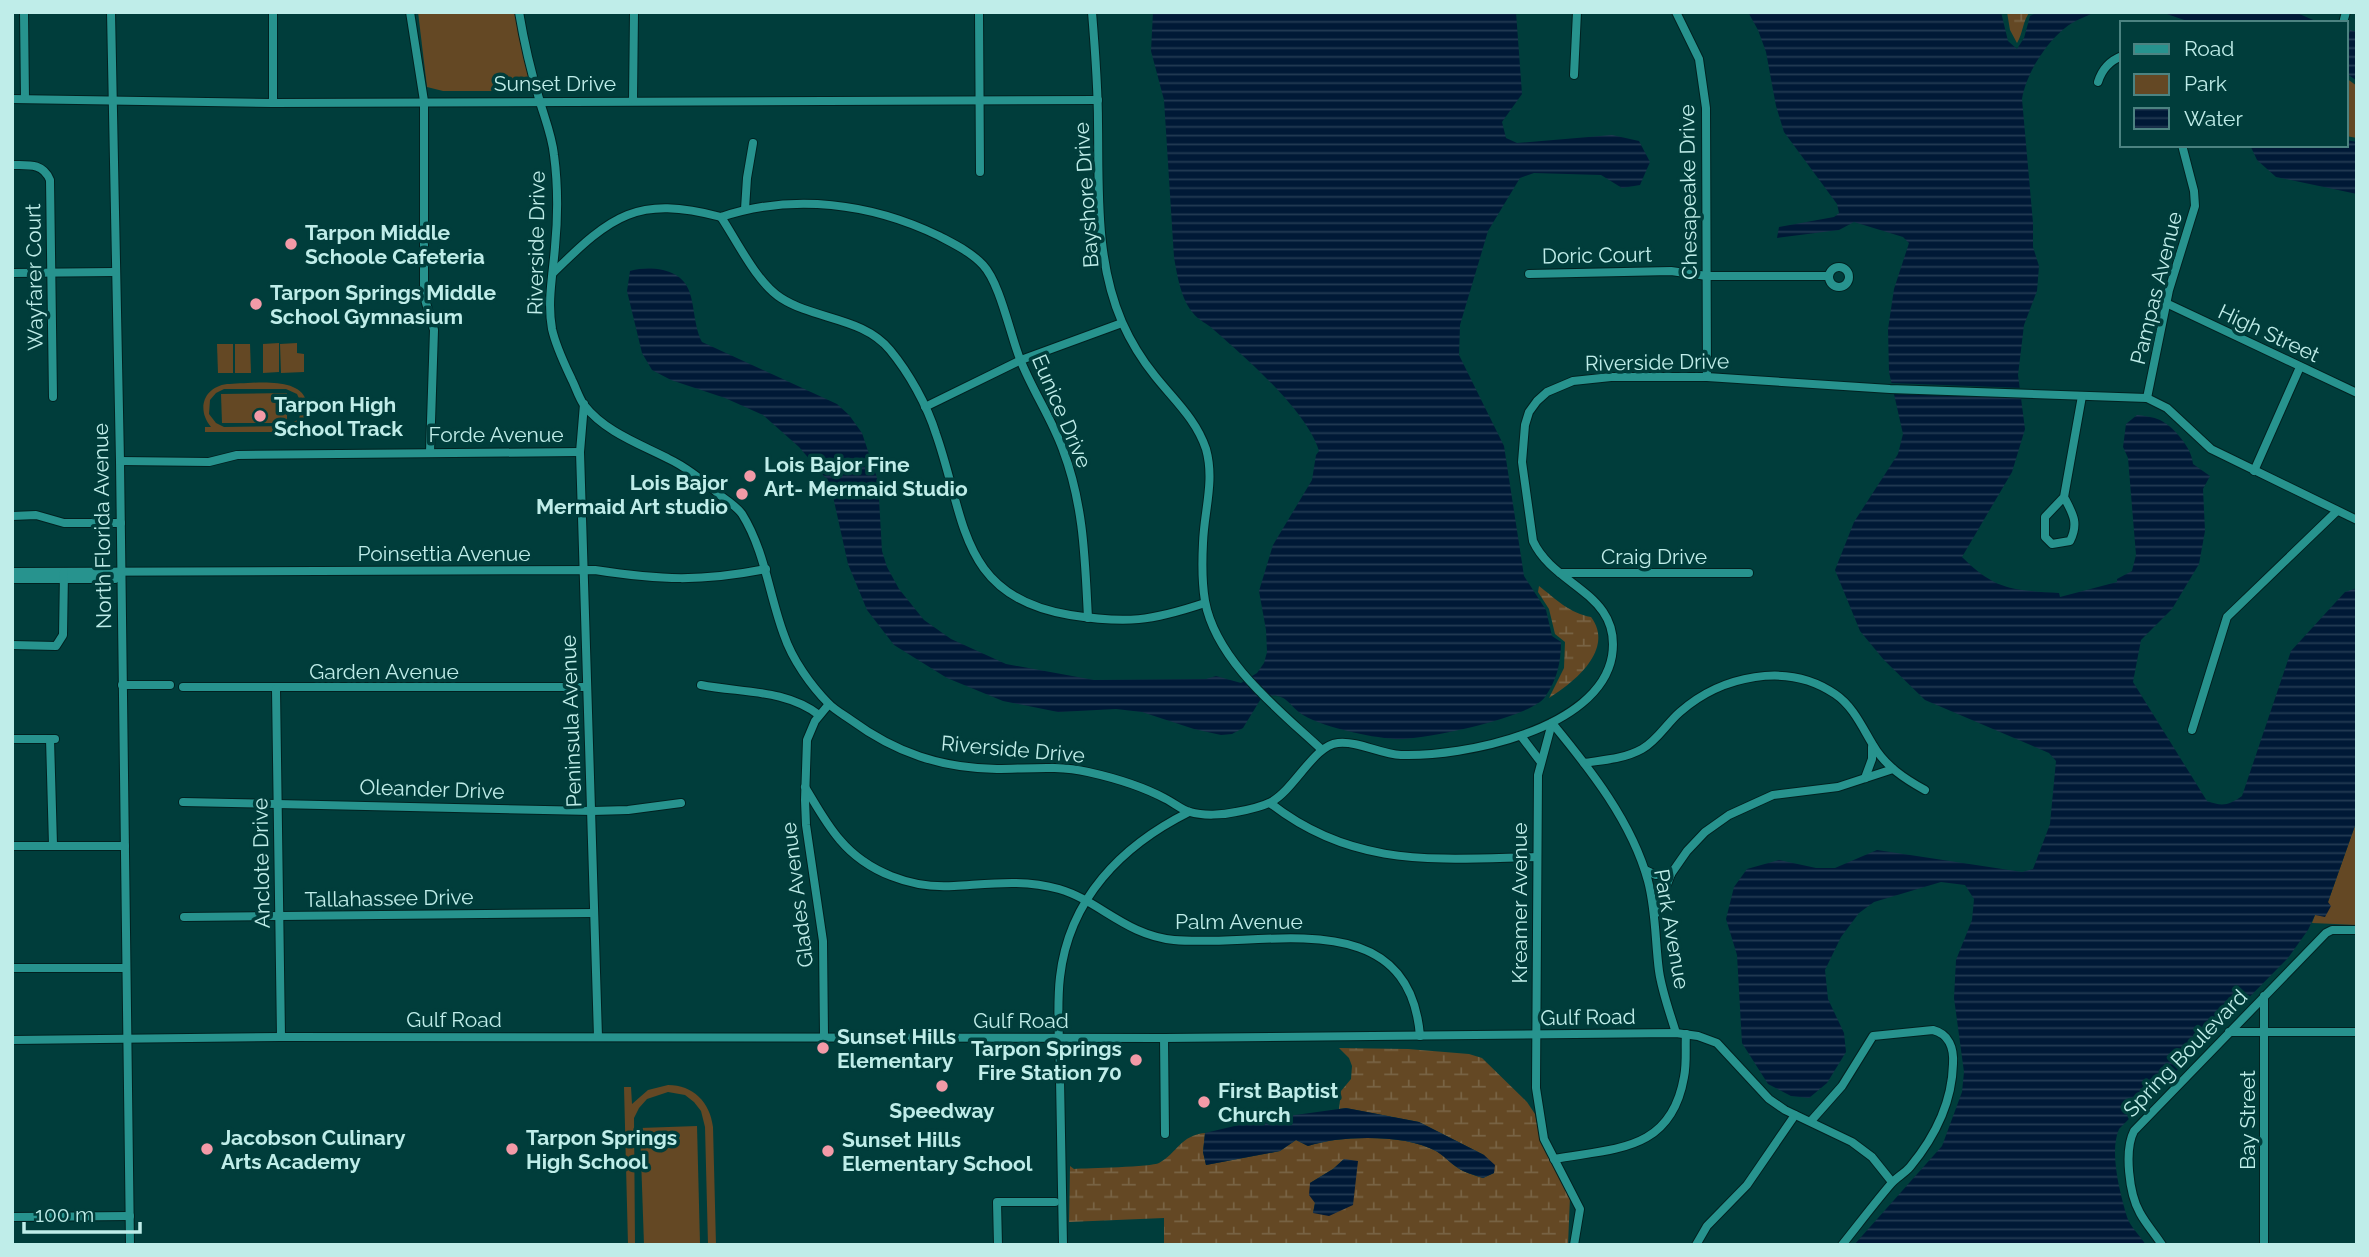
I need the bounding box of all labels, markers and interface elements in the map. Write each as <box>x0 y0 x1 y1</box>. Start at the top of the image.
legend <box>2120 21 2348 147</box>
text: Road <box>2184 36 2234 61</box>
street label: Sunset Drive <box>494 71 616 96</box>
text: Park <box>2184 71 2227 96</box>
street label: Chesapeake Drive <box>1674 104 1702 280</box>
text: Water <box>2184 106 2243 131</box>
street label: Bayshore Drive <box>1068 121 1104 269</box>
street label: Riverside Drive <box>522 171 550 315</box>
street label: Wayfarer Court <box>20 203 48 351</box>
street label: Pampas Avenue <box>2125 209 2187 367</box>
place label: Tarpon Middle Schoole Cafeteria <box>305 220 485 269</box>
marker: Tarpon Middle Schoole Cafeteria <box>283 236 299 252</box>
street label: Doric Court <box>1542 242 1652 268</box>
place label: Tarpon Springs Middle School Gymnasium <box>270 280 496 329</box>
marker: Tarpon Springs Middle School Gymnasium <box>248 296 264 312</box>
street label: High Street <box>2214 299 2324 367</box>
street label: Riverside Drive <box>1585 348 1729 376</box>
street label: Eunice Drive <box>1027 350 1097 472</box>
place label: Tarpon High School Track <box>274 392 403 441</box>
marker: Tarpon High School Track <box>252 408 268 424</box>
street label: Forde Avenue <box>428 422 564 447</box>
street label: North Florida Avenue <box>88 423 116 629</box>
place label: Lois Bajor Fine Art- Mermaid Studio <box>764 452 968 501</box>
marker: Lois Bajor Fine Art- Mermaid Studio <box>742 468 758 484</box>
place label: Lois Bajor Mermaid Art studio <box>536 470 728 519</box>
marker: Lois Bajor Mermaid Art studio <box>734 486 750 502</box>
street label: Poinsettia Avenue <box>357 541 531 566</box>
street label: Craig Drive <box>1601 544 1707 569</box>
street label: Peninsula Avenue <box>555 634 587 808</box>
street label: Garden Avenue <box>309 659 459 684</box>
street label: Riverside Drive <box>940 730 1086 768</box>
street label: Oleander Drive <box>359 774 505 804</box>
street label: Anclote Drive <box>247 797 275 929</box>
street label: Glades Avenue <box>776 821 818 969</box>
street label: Kreamer Avenue <box>1507 822 1532 984</box>
street label: Park Avenue <box>1649 867 1695 991</box>
street label: Tallahassee Drive <box>304 884 474 912</box>
street label: Palm Avenue <box>1175 909 1303 934</box>
street label: Spring Boulevard <box>2118 984 2252 1122</box>
street label: Gulf Road <box>1540 1004 1636 1030</box>
street label: Gulf Road <box>406 1007 502 1032</box>
street label: Gulf Road <box>973 1008 1069 1033</box>
place label: Sunset Hills Elementary <box>837 1024 956 1073</box>
place label: Tarpon Springs Fire Station 70 <box>971 1036 1122 1085</box>
marker: Sunset Hills Elementary <box>815 1040 831 1056</box>
marker: Tarpon Springs Fire Station 70 <box>1128 1052 1144 1068</box>
street label: Bay Street <box>2235 1070 2260 1170</box>
marker: Speedway <box>934 1078 950 1094</box>
place label: First Baptist Church <box>1218 1078 1338 1127</box>
marker: First Baptist Church <box>1196 1094 1212 1110</box>
place label: Speedway <box>889 1098 995 1123</box>
place label: Jacobson Culinary Arts Academy <box>221 1125 406 1174</box>
place label: Tarpon Springs High School <box>526 1125 677 1174</box>
place label: Sunset Hills Elementary School <box>842 1127 1033 1176</box>
marker: Jacobson Culinary Arts Academy <box>199 1141 215 1157</box>
marker: Tarpon Springs High School <box>504 1141 520 1157</box>
marker: Sunset Hills Elementary School <box>820 1143 836 1159</box>
scale bar <box>24 1190 140 1234</box>
text: 100 m <box>35 1202 94 1227</box>

